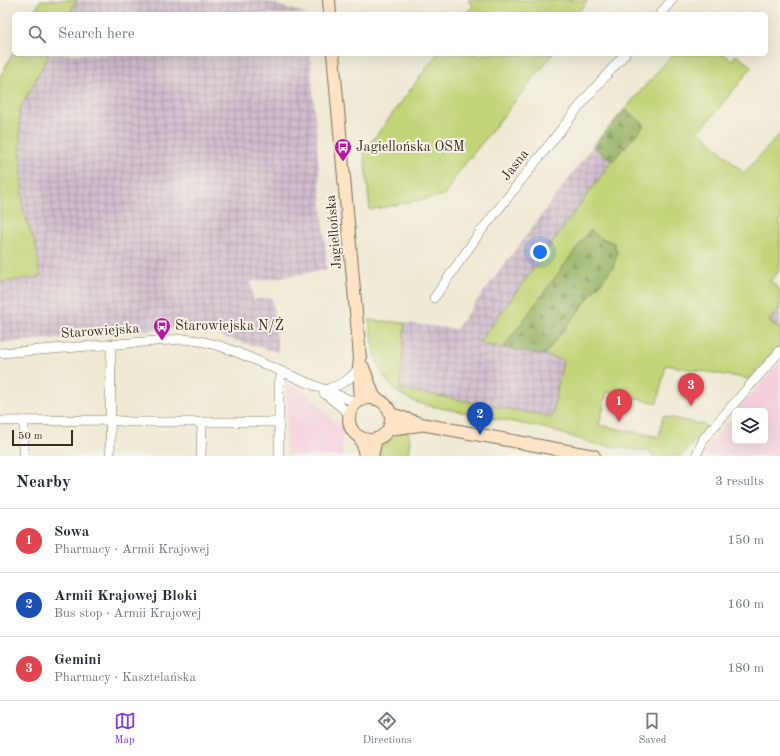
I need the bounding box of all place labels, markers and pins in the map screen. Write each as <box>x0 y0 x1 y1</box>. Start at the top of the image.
bus stop icon: Jagiellońska OSM <box>333 137 353 162</box>
place label: Jagiellońska OSM <box>356 140 465 154</box>
bus stop icon: Starowiejska N/Ż <box>152 316 172 341</box>
place label: Starowiejska N/Ż <box>175 316 284 333</box>
pin: 3 <box>678 373 704 406</box>
pin: 1 <box>606 389 632 422</box>
pin: 2 <box>467 402 493 435</box>

